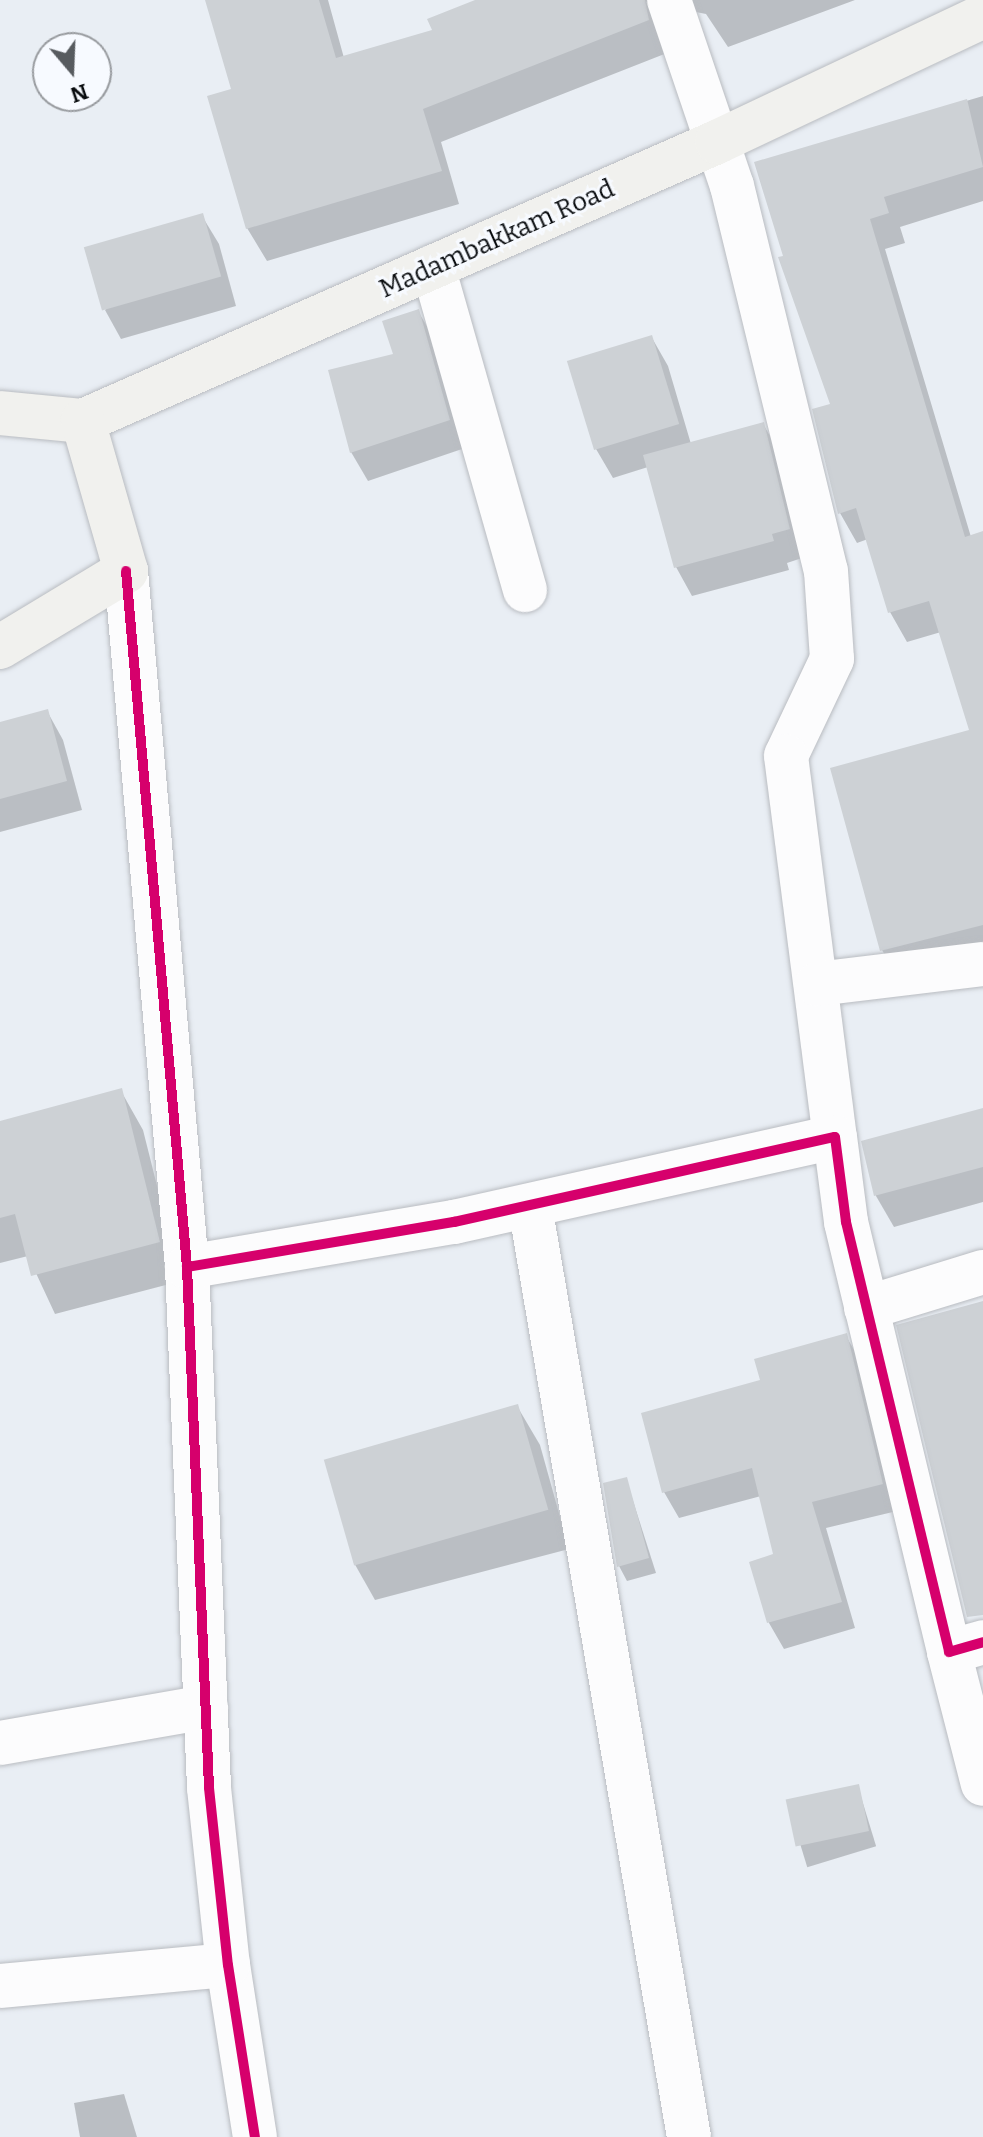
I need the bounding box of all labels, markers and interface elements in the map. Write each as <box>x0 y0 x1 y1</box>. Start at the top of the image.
north arrow <box>32 32 112 112</box>
text: N <box>67 78 92 109</box>
street label: Madambakkam Road <box>375 173 619 305</box>

